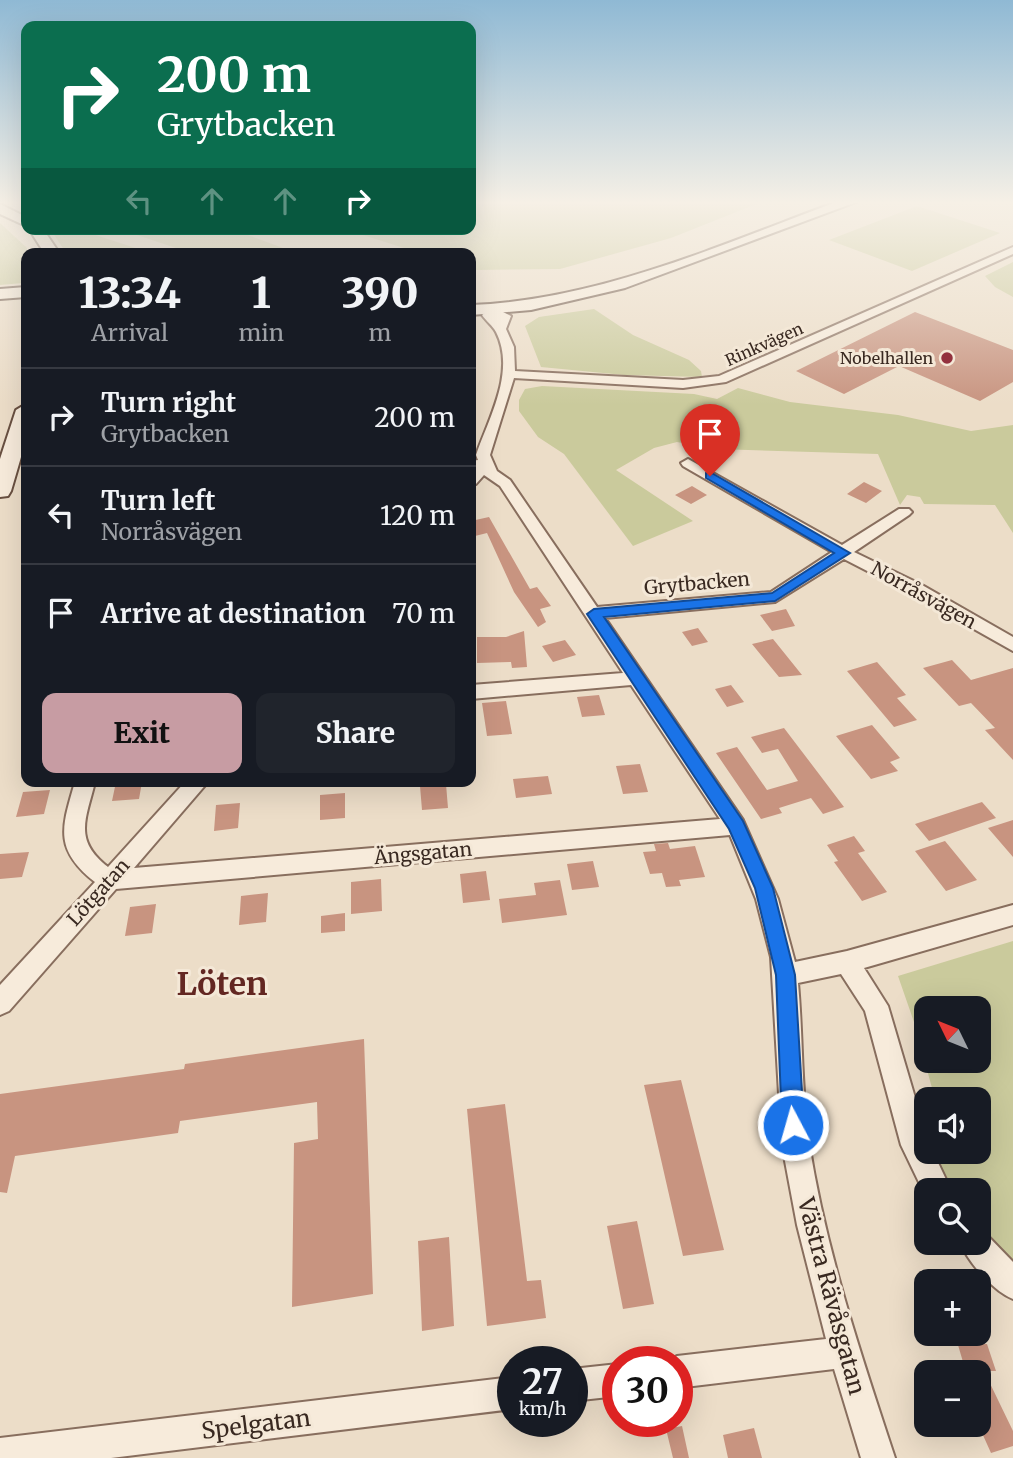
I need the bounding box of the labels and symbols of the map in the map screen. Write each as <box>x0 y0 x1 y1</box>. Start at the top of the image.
street label: Rinkvägen <box>722 318 806 370</box>
place label: Nobelhallen <box>840 348 933 368</box>
marker: Nobelhallen <box>939 350 955 366</box>
pin <box>680 404 740 476</box>
street label: Norråsvägen <box>867 556 981 634</box>
street label: Grytbacken <box>643 566 751 600</box>
street label: Ängsgatan <box>372 837 473 869</box>
street label: Lötgatan <box>62 853 135 930</box>
district label: Löten <box>176 964 268 1004</box>
north arrow <box>914 996 990 1073</box>
position arrow <box>756 1088 830 1162</box>
street label: Västra Rävåsgatan <box>791 1193 872 1398</box>
speed limit sign: 30 <box>602 1346 693 1437</box>
street label: Spelgatan <box>200 1403 312 1445</box>

